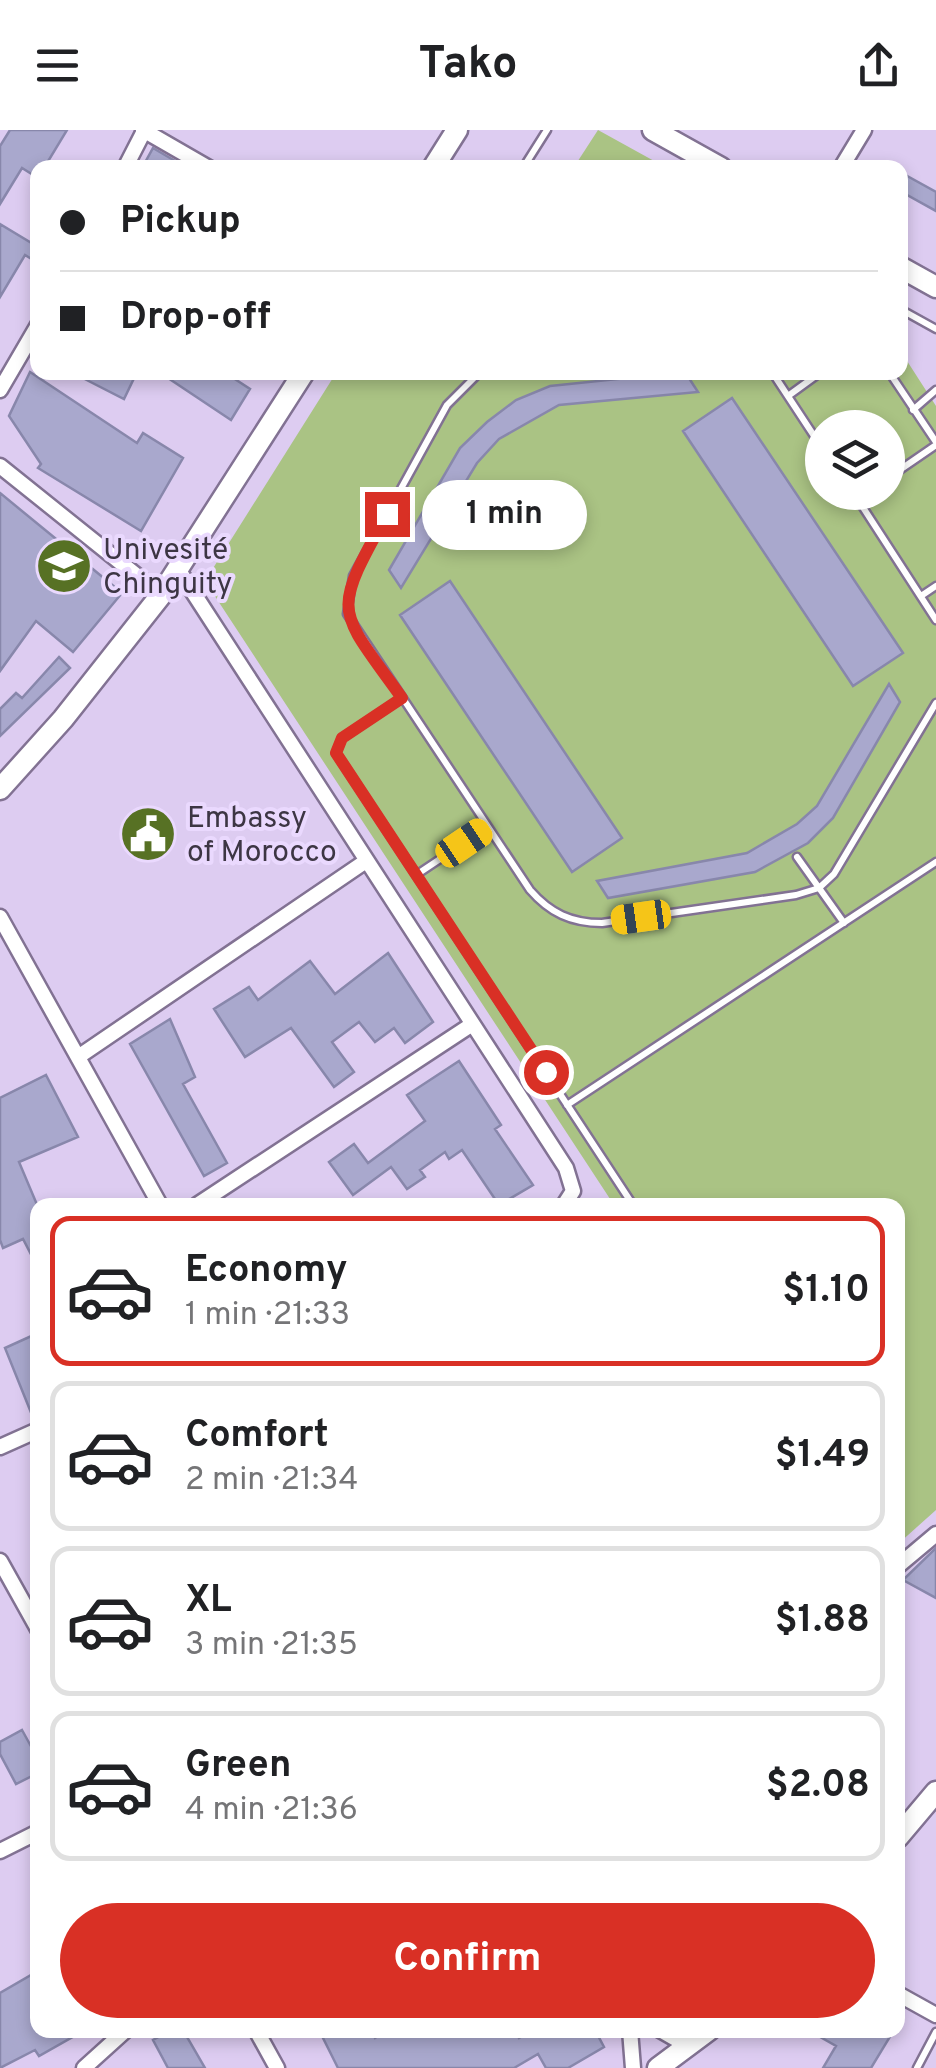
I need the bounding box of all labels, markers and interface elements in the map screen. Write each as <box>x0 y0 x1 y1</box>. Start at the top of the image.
text: Tako <box>419 37 517 94</box>
icon: menu <box>30 38 85 93</box>
icon: share <box>851 38 906 93</box>
text: Pickup <box>120 198 241 247</box>
text: Drop-off <box>120 294 271 343</box>
map controls <box>805 410 905 510</box>
button: layers <box>805 410 905 510</box>
callout: 1 min <box>422 479 587 549</box>
route end <box>365 492 410 537</box>
text: 1 min <box>466 495 543 535</box>
place label: Univesité Chinguity <box>103 533 232 604</box>
school or university icon: Univesité Chinguity <box>34 536 94 596</box>
place label: Embassy of Morocco <box>187 801 337 872</box>
public building icon: Embassy of Morocco <box>118 804 178 864</box>
car <box>431 814 497 872</box>
car <box>609 898 673 936</box>
route start <box>524 1050 569 1095</box>
icon: car <box>65 1246 155 1336</box>
text: Economy <box>185 1247 347 1296</box>
text: $1.10 <box>782 1267 870 1316</box>
text: 1 min · 21:33 <box>185 1296 350 1336</box>
icon: car <box>65 1411 155 1501</box>
text: Comfort <box>185 1412 329 1461</box>
text: $1.49 <box>775 1432 870 1481</box>
text: 2 min · 21:34 <box>185 1461 358 1501</box>
icon: car <box>65 1576 155 1666</box>
text: XL <box>185 1577 232 1626</box>
text: $1.88 <box>775 1597 870 1646</box>
text: 3 min · 21:35 <box>185 1626 358 1666</box>
icon: car <box>65 1741 155 1831</box>
text: Green <box>185 1742 291 1791</box>
text: $2.08 <box>766 1762 870 1811</box>
text: 4 min · 21:36 <box>185 1791 358 1831</box>
button: Confirm <box>60 1903 875 2018</box>

